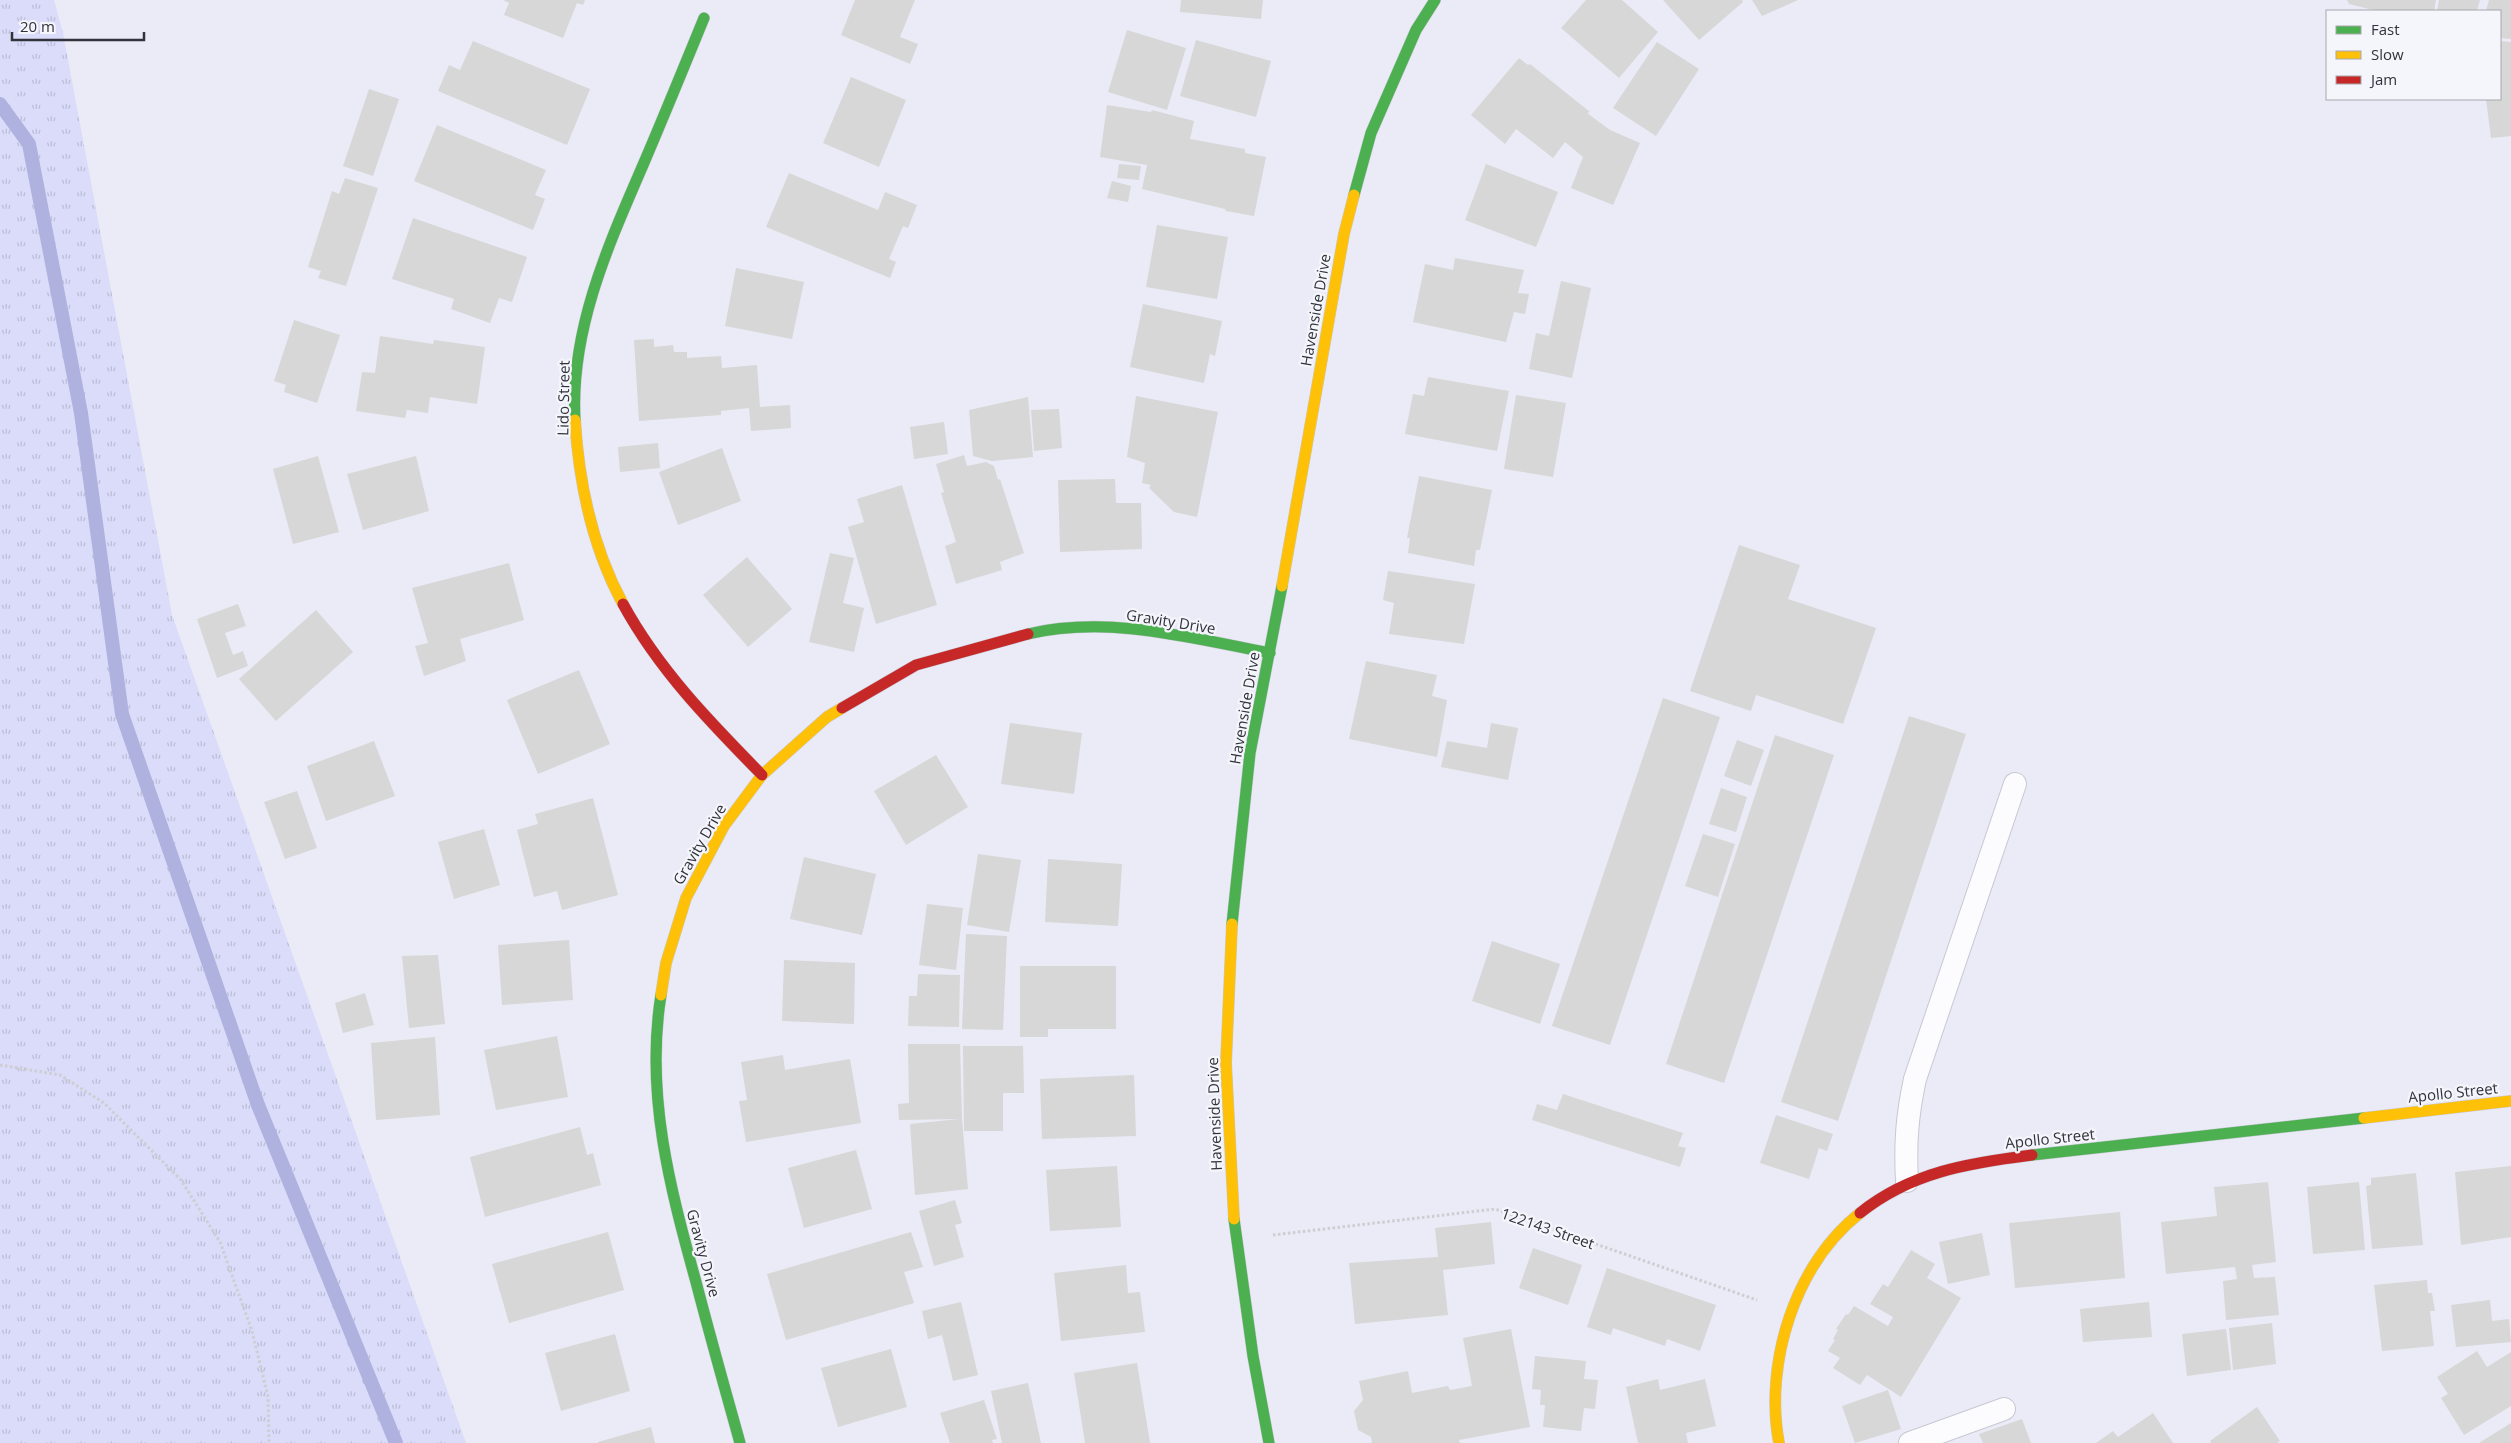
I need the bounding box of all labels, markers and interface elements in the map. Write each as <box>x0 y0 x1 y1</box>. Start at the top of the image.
scale bar <box>12 10 145 42</box>
legend <box>2326 10 2501 100</box>
text: 20 m <box>20 16 55 36</box>
text: Fast <box>2371 19 2400 39</box>
text: Slow <box>2371 44 2404 64</box>
text: Jam <box>2369 69 2397 89</box>
street label: Havenside Drive <box>1295 252 1335 368</box>
street label: Lido Street <box>552 360 574 436</box>
street label: Gravity Drive <box>1125 604 1217 638</box>
street label: Havenside Drive <box>1224 650 1264 766</box>
street label: Gravity Drive <box>668 800 730 888</box>
street label: Havenside Drive <box>1202 1057 1226 1171</box>
street label: Apollo Street <box>2407 1077 2499 1107</box>
street label: Apollo Street <box>2004 1123 2096 1153</box>
street label: 122143 Street <box>1499 1203 1597 1253</box>
street label: Gravity Drive <box>683 1207 725 1299</box>

